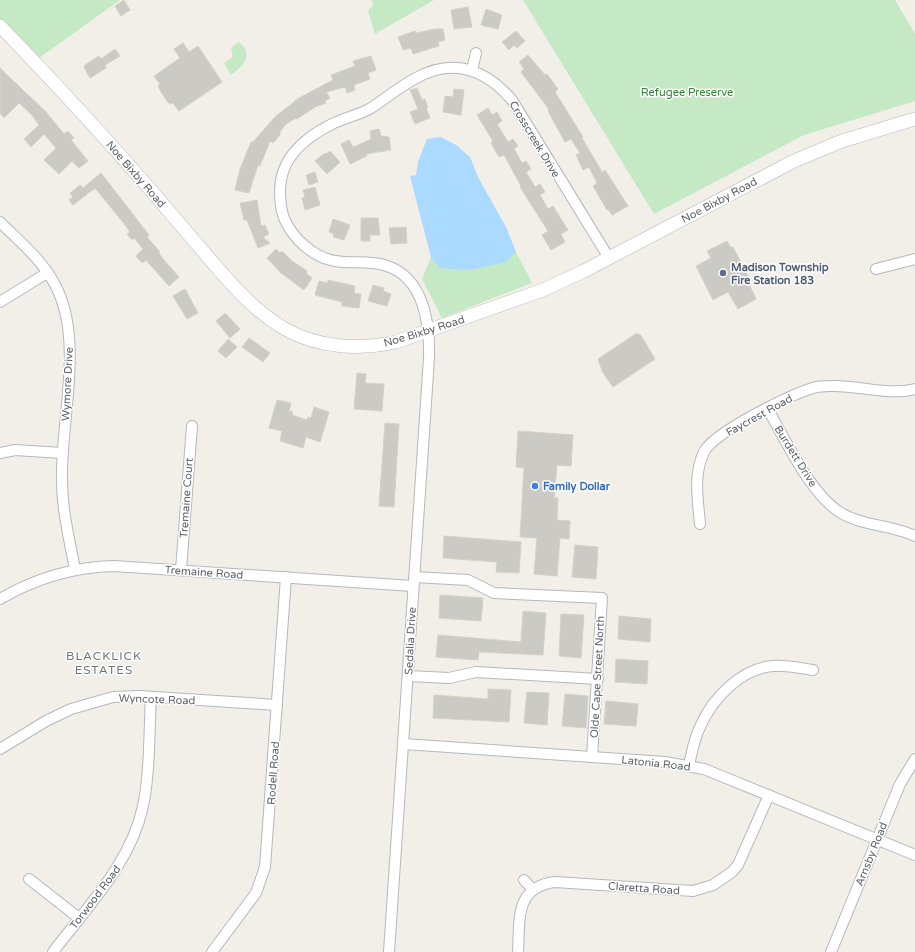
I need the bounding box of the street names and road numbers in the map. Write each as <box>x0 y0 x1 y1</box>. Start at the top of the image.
street label: Crosscreek Drive <box>507 99 563 180</box>
street label: Noe Bixby Road <box>103 138 168 210</box>
street label: Noe Bixby Road <box>679 175 759 226</box>
street label: Noe Bixby Road <box>382 313 466 350</box>
street label: Wymore Drive <box>59 347 76 421</box>
street label: Faycrest Road <box>724 392 795 439</box>
street label: Burdett Drive <box>772 423 820 489</box>
street label: Tremaine Court <box>177 457 196 539</box>
street label: Tremaine Road <box>164 563 244 582</box>
street label: Sedalia Drive <box>402 607 419 675</box>
street label: Olde Cape Street North <box>588 616 607 738</box>
street label: Wyncote Road <box>118 692 196 707</box>
street label: Rodell Road <box>265 741 282 805</box>
street label: Latonia Road <box>621 753 691 774</box>
street label: Arnsby Road <box>853 820 890 888</box>
street label: Torwood Road <box>67 863 124 932</box>
street label: Claretta Road <box>608 880 680 897</box>

